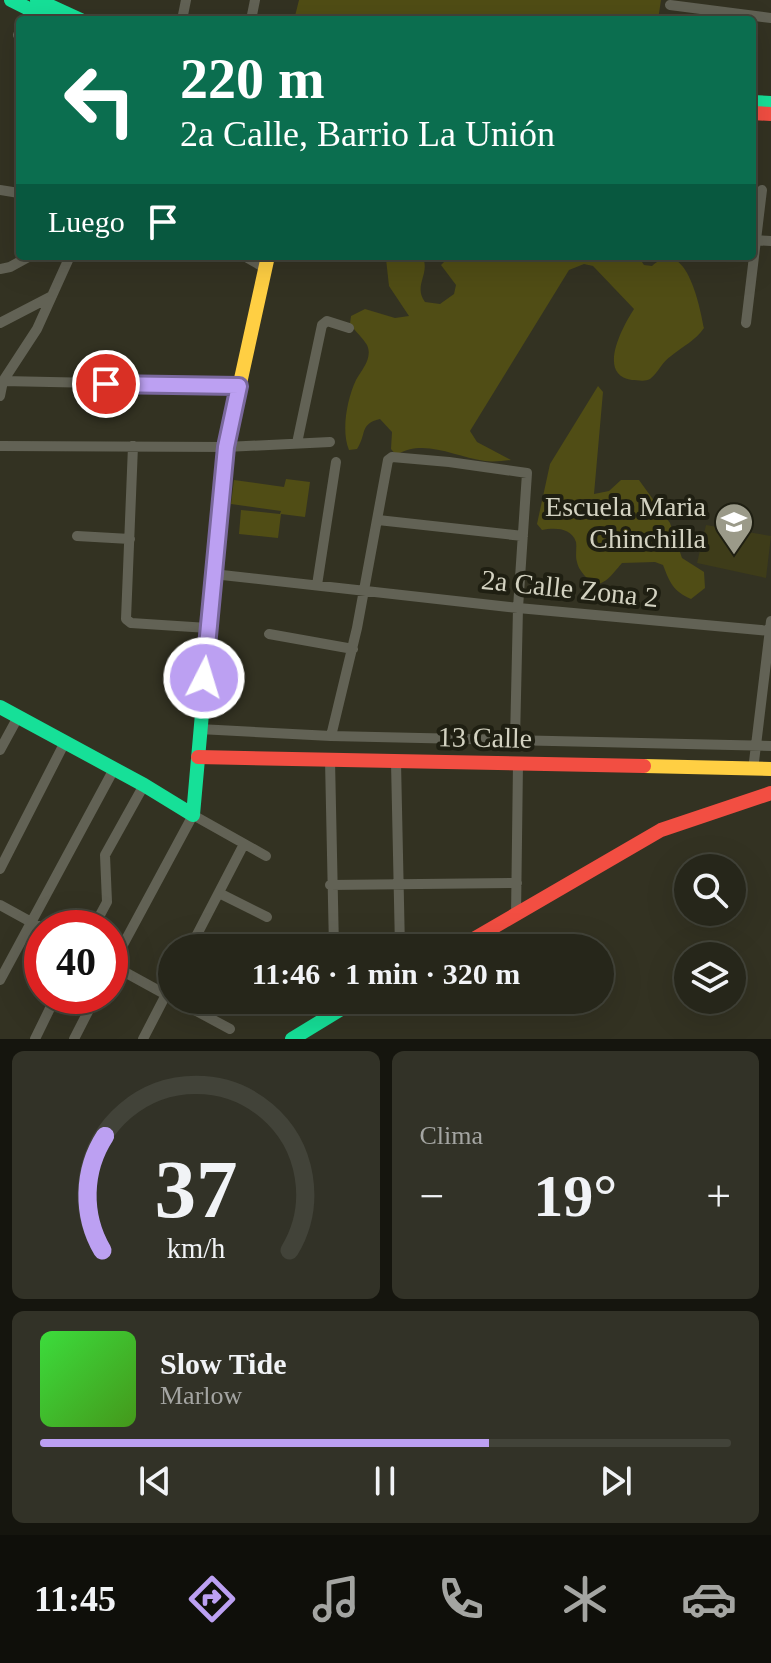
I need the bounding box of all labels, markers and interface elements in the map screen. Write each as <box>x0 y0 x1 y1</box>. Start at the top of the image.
icon: left <box>48 48 152 152</box>
text: 220 m <box>180 48 325 110</box>
text: 2a Calle, Barrio La Unión <box>180 114 555 154</box>
icon: arrive <box>141 200 185 244</box>
text: Luego <box>48 205 125 238</box>
pin <box>72 350 140 418</box>
icon: arrive <box>84 362 128 406</box>
place label: Escuela Maria Chinchilla <box>545 491 707 554</box>
school or university icon: Escuela Maria Chinchilla <box>713 501 755 556</box>
street label: 2a Calle Zona 2 <box>480 564 660 613</box>
position arrow <box>162 636 246 720</box>
street label: 13 Calle <box>438 721 532 754</box>
map controls <box>674 854 746 1014</box>
button: search <box>674 854 746 926</box>
speed limit sign: 40 <box>24 910 128 1014</box>
button: layers <box>674 942 746 1014</box>
text: 11:46 · 1 min · 320 m <box>252 957 520 990</box>
text: Clima <box>420 1121 483 1150</box>
text: 37 <box>154 1143 237 1235</box>
text: 19° <box>533 1163 617 1229</box>
text: − <box>420 1172 444 1221</box>
text: + <box>706 1172 731 1221</box>
text: km/h <box>166 1233 225 1264</box>
text: Slow Tide <box>160 1347 286 1380</box>
text: Marlow <box>160 1381 242 1410</box>
icon: previous <box>133 1459 177 1503</box>
icon: pause <box>363 1459 407 1503</box>
icon: next <box>594 1459 638 1503</box>
icon: directions <box>184 1571 240 1627</box>
icon: music <box>308 1571 364 1627</box>
icon: phone <box>433 1571 489 1627</box>
icon: climate <box>557 1571 613 1627</box>
icon: car <box>681 1571 737 1627</box>
text: 11:45 <box>34 1579 116 1619</box>

